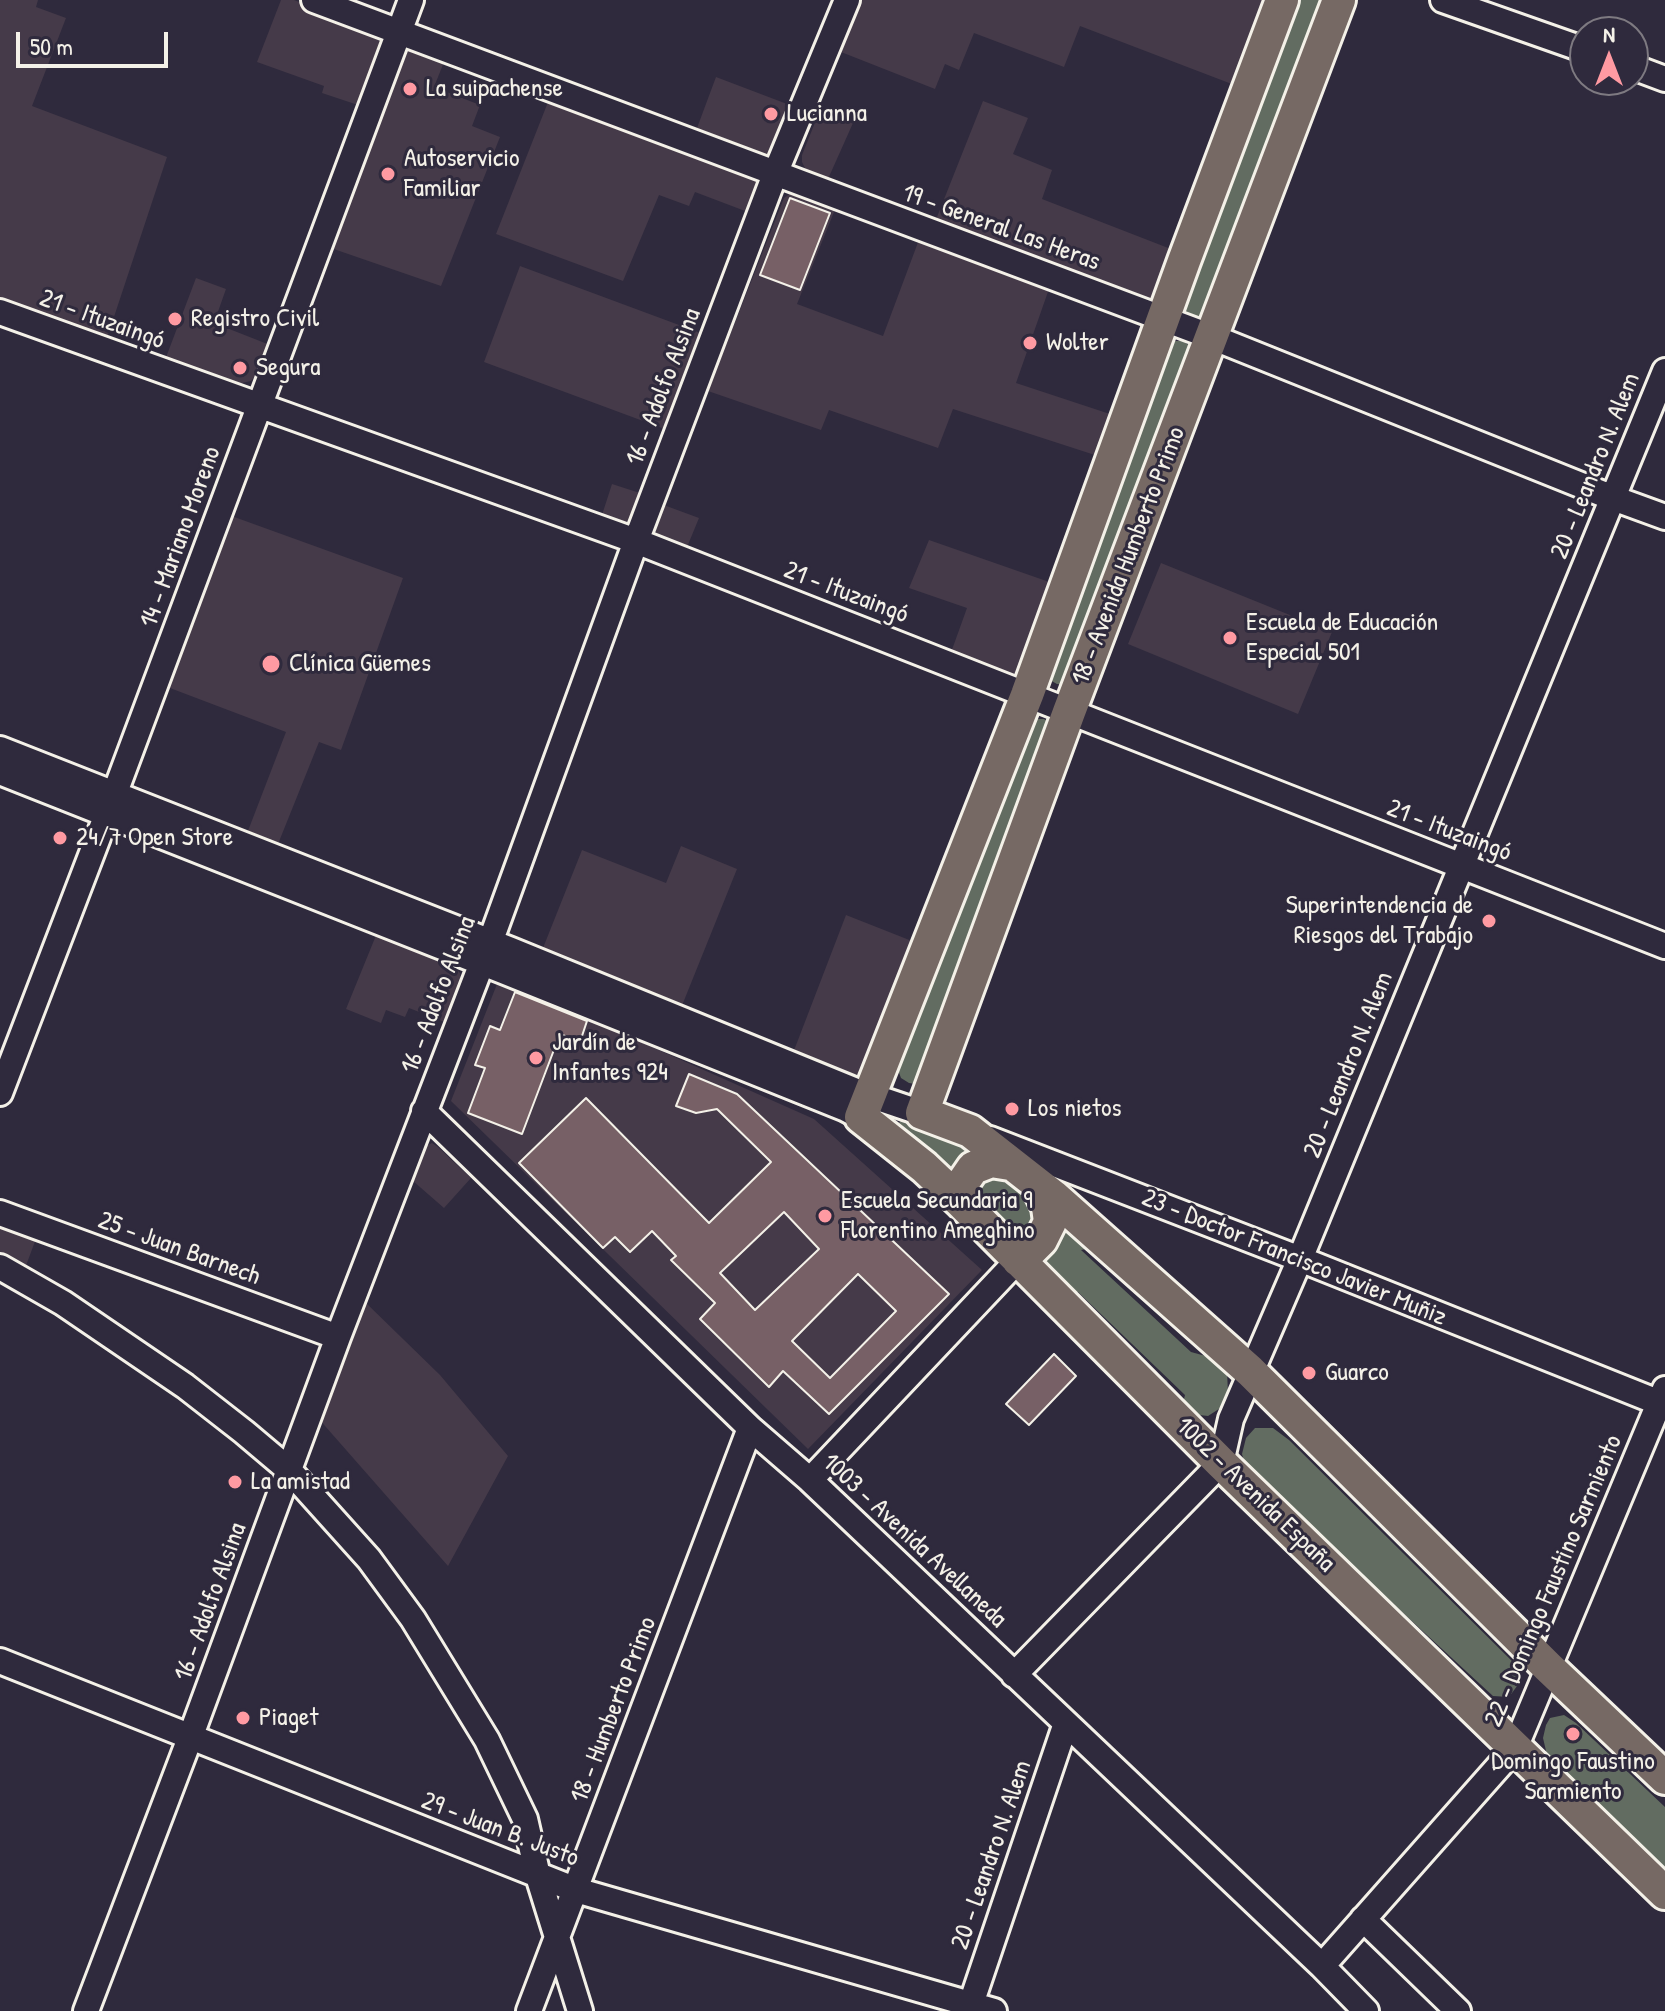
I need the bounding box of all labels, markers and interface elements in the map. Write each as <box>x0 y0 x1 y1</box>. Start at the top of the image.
scale bar <box>20 16 172 66</box>
north arrow <box>1569 16 1649 96</box>
text: N <box>1603 19 1615 49</box>
text: 50 m <box>30 30 73 62</box>
place label: La suipachense <box>426 73 563 105</box>
marker: La suipachense <box>401 80 419 98</box>
place label: Lucianna <box>787 98 867 130</box>
marker: Lucianna <box>762 105 780 123</box>
place label: Autoservicio Familiar <box>404 143 519 204</box>
marker: Autoservicio Familiar <box>379 165 397 183</box>
street label: 19 - General Las Heras <box>898 178 1104 278</box>
street label: 21 - Ituzaingó <box>35 283 169 357</box>
place label: Registro Civil <box>191 303 319 335</box>
street label: 16 - Adolfo Alsina <box>620 304 708 470</box>
marker: Registro Civil <box>166 310 184 328</box>
place label: Wolter <box>1046 327 1109 359</box>
marker: Wolter <box>1021 334 1039 352</box>
place label: Segura <box>256 352 320 384</box>
marker: Segura <box>231 359 249 377</box>
street label: 20 - Leandro N. Alem <box>1544 368 1648 564</box>
street label: 18 - Avenida Humberto Primo <box>1065 423 1193 689</box>
street label: 14 - Mariano Moreno <box>134 442 228 632</box>
street label: 21 - Ituzaingó <box>780 555 912 631</box>
place label: Escuela de Educación Especial 501 <box>1246 607 1438 668</box>
marker: Escuela de Educación Especial 501 <box>1221 629 1239 647</box>
place label: Clínica Güemes <box>289 648 431 680</box>
marker: Clínica Güemes <box>260 653 282 675</box>
street label: 21 - Ituzaingó <box>1383 793 1515 869</box>
place label: 24/7 Open Store <box>76 822 233 854</box>
marker: 24/7 Open Store <box>51 829 69 847</box>
place label: Superintendencia de Riesgos del Trabajo <box>1286 890 1473 952</box>
street label: 16 - Adolfo Alsina <box>395 912 483 1078</box>
marker: Superintendencia de Riesgos del Trabajo <box>1480 912 1498 930</box>
street label: 20 - Leandro N. Alem <box>1297 967 1401 1163</box>
place label: Jardín de Infantes 924 <box>552 1027 668 1088</box>
marker: Jardín de Infantes 924 <box>527 1049 545 1067</box>
place label: Los nietos <box>1028 1093 1121 1125</box>
marker: Los nietos <box>1003 1100 1021 1118</box>
street label: 23 - Doctor Francisco Javier Muñiz <box>1137 1183 1451 1333</box>
place label: Escuela Secundaria 9 Florentino Ameghino <box>841 1185 1034 1246</box>
street label: 25 - Juan Barnech <box>94 1205 264 1293</box>
marker: Escuela Secundaria 9 Florentino Ameghino <box>816 1207 834 1225</box>
place label: Guarco <box>1325 1357 1389 1389</box>
marker: Guarco <box>1300 1364 1318 1382</box>
street label: 1002 - Avenida España <box>1169 1411 1341 1579</box>
street label: 22 - Domingo Faustino Sarmiento <box>1478 1431 1630 1731</box>
street label: 1003 - Avenida Avellaneda <box>815 1447 1013 1635</box>
place label: La amistad <box>251 1466 350 1498</box>
marker: La amistad <box>226 1473 244 1491</box>
street label: 16 - Adolfo Alsina <box>168 1519 254 1685</box>
street label: 18 - Humberto Primo <box>564 1613 664 1807</box>
place label: Piaget <box>259 1702 318 1734</box>
marker: Piaget <box>234 1709 252 1727</box>
marker: Domingo Faustino Sarmiento <box>1564 1725 1582 1743</box>
place label: Domingo Faustino Sarmiento <box>1491 1746 1655 1808</box>
street label: 20 - Leandro N. Alem <box>945 1756 1039 1954</box>
street label: 29 - Juan B. Justo <box>417 1786 583 1874</box>

